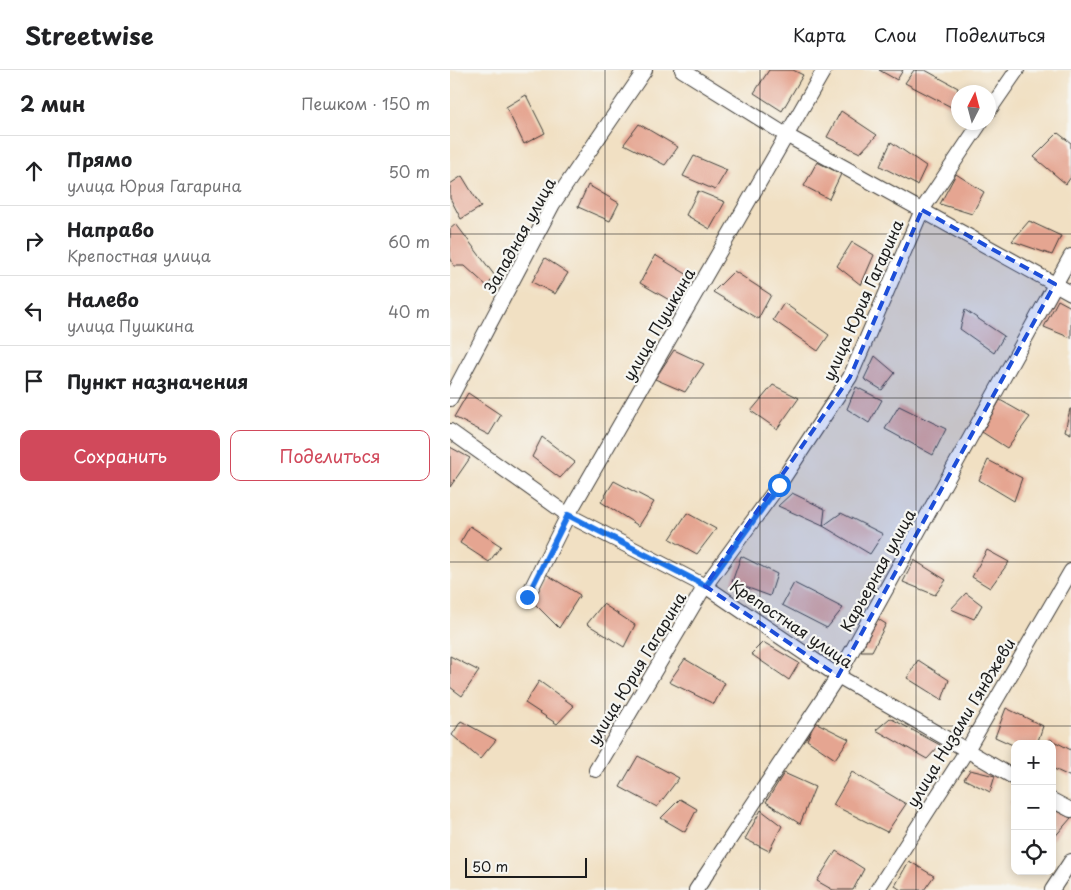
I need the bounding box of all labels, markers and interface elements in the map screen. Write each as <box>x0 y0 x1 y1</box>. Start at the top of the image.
text: Streetwise <box>25 17 154 53</box>
text: Карта <box>793 21 846 48</box>
text: Слои <box>874 21 917 48</box>
text: Поделиться <box>945 21 1046 48</box>
north arrow <box>951 85 996 130</box>
text: 2 мин <box>20 87 85 119</box>
text: Пешком · 150 m <box>301 91 430 115</box>
text: Прямо <box>67 145 132 173</box>
icon: ahead <box>20 157 48 185</box>
text: 50 m <box>389 159 430 183</box>
text: улица Юрия Гагарина <box>67 173 242 197</box>
street label: Западная улица <box>477 173 561 297</box>
text: Направо <box>67 215 154 243</box>
street label: улица Юрия Гагарина <box>816 215 908 385</box>
icon: right <box>20 227 48 255</box>
text: 60 m <box>388 229 430 253</box>
text: Крепостная улица <box>67 243 211 267</box>
street label: улица Пушкина <box>616 263 700 385</box>
text: Налево <box>67 285 139 313</box>
icon: left <box>20 297 48 325</box>
text: 40 m <box>388 299 430 323</box>
text: улица Пушкина <box>67 313 194 337</box>
icon: arrive <box>20 367 48 395</box>
text: Пункт назначения <box>67 367 248 395</box>
button: Сохранить <box>20 430 220 481</box>
button: Поделиться <box>230 430 430 481</box>
route start <box>768 474 791 497</box>
street label: Карьерная улица <box>833 504 921 636</box>
street label: Крепостная улица <box>726 573 858 673</box>
route end <box>516 586 539 609</box>
street label: улица Юрия Гагарина <box>581 587 691 749</box>
street label: улица Низами Гянджеви <box>900 633 1020 811</box>
map controls <box>1011 740 1056 875</box>
button: + <box>1011 740 1056 785</box>
button: − <box>1011 785 1056 830</box>
button: locate <box>1011 830 1056 875</box>
scale bar <box>465 855 588 878</box>
text: 50 m <box>472 856 508 877</box>

